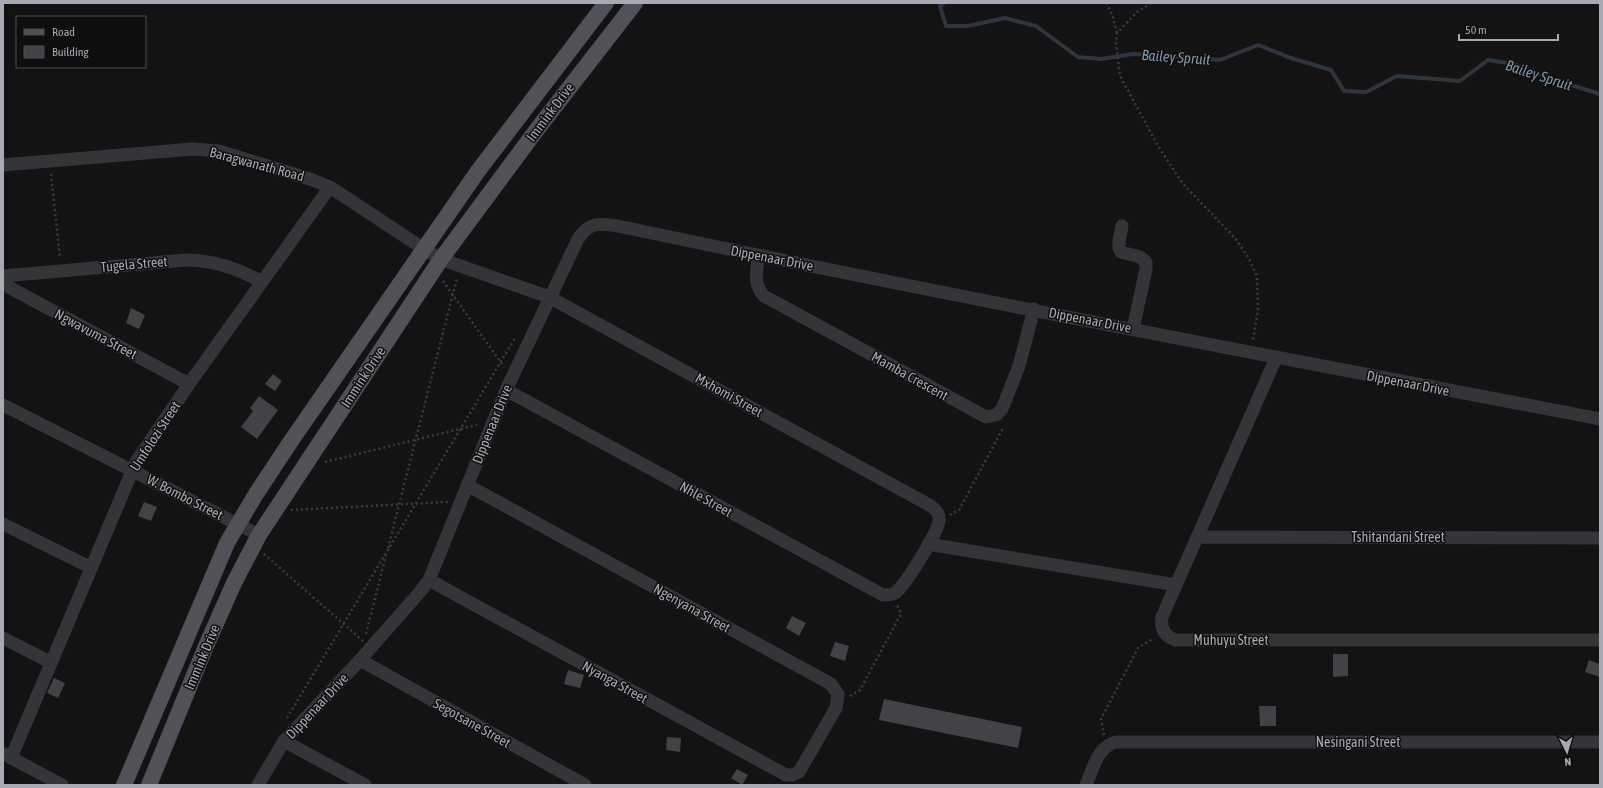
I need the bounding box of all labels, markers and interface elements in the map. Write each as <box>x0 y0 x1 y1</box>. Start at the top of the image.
legend <box>16 16 146 68</box>
scale bar <box>1459 16 1558 42</box>
text: 50 m <box>1465 23 1487 37</box>
text: Road <box>52 25 75 39</box>
text: Building <box>52 45 90 59</box>
water label: Bailey Spruit <box>1141 46 1212 68</box>
water label: Bailey Spruit <box>1504 56 1575 94</box>
street label: Immink Drive <box>523 80 577 144</box>
street label: Baragwanath Road <box>208 144 306 184</box>
street label: Dippenaar Drive <box>729 242 815 274</box>
street label: Tugela Street <box>100 253 168 275</box>
street label: Dippenaar Drive <box>1047 304 1133 336</box>
street label: Ngwavuma Street <box>52 306 140 362</box>
street label: Immink Drive <box>338 344 388 410</box>
street label: Mamba Crescent <box>869 348 951 404</box>
street label: Dippenaar Drive <box>1365 367 1451 399</box>
street label: Mxhomi Street <box>693 370 765 420</box>
street label: Dippenaar Drive <box>469 382 515 466</box>
street label: Umfolozi Street <box>127 398 183 474</box>
street label: W. Bombo Street <box>144 471 226 523</box>
street label: Nhle Street <box>677 478 735 520</box>
street label: Tshitandani Street <box>1351 529 1445 545</box>
street label: Ngenyana Street <box>651 580 733 636</box>
street label: Immink Drive <box>181 622 223 692</box>
street label: Muhuyu Street <box>1194 632 1268 648</box>
street label: Nyanga Street <box>580 658 650 706</box>
street label: Dippenaar Drive <box>283 670 351 742</box>
street label: Segotsane Street <box>431 695 513 751</box>
north arrow <box>1547 732 1587 772</box>
street label: Nesingani Street <box>1316 734 1400 750</box>
text: N <box>1564 756 1572 768</box>

